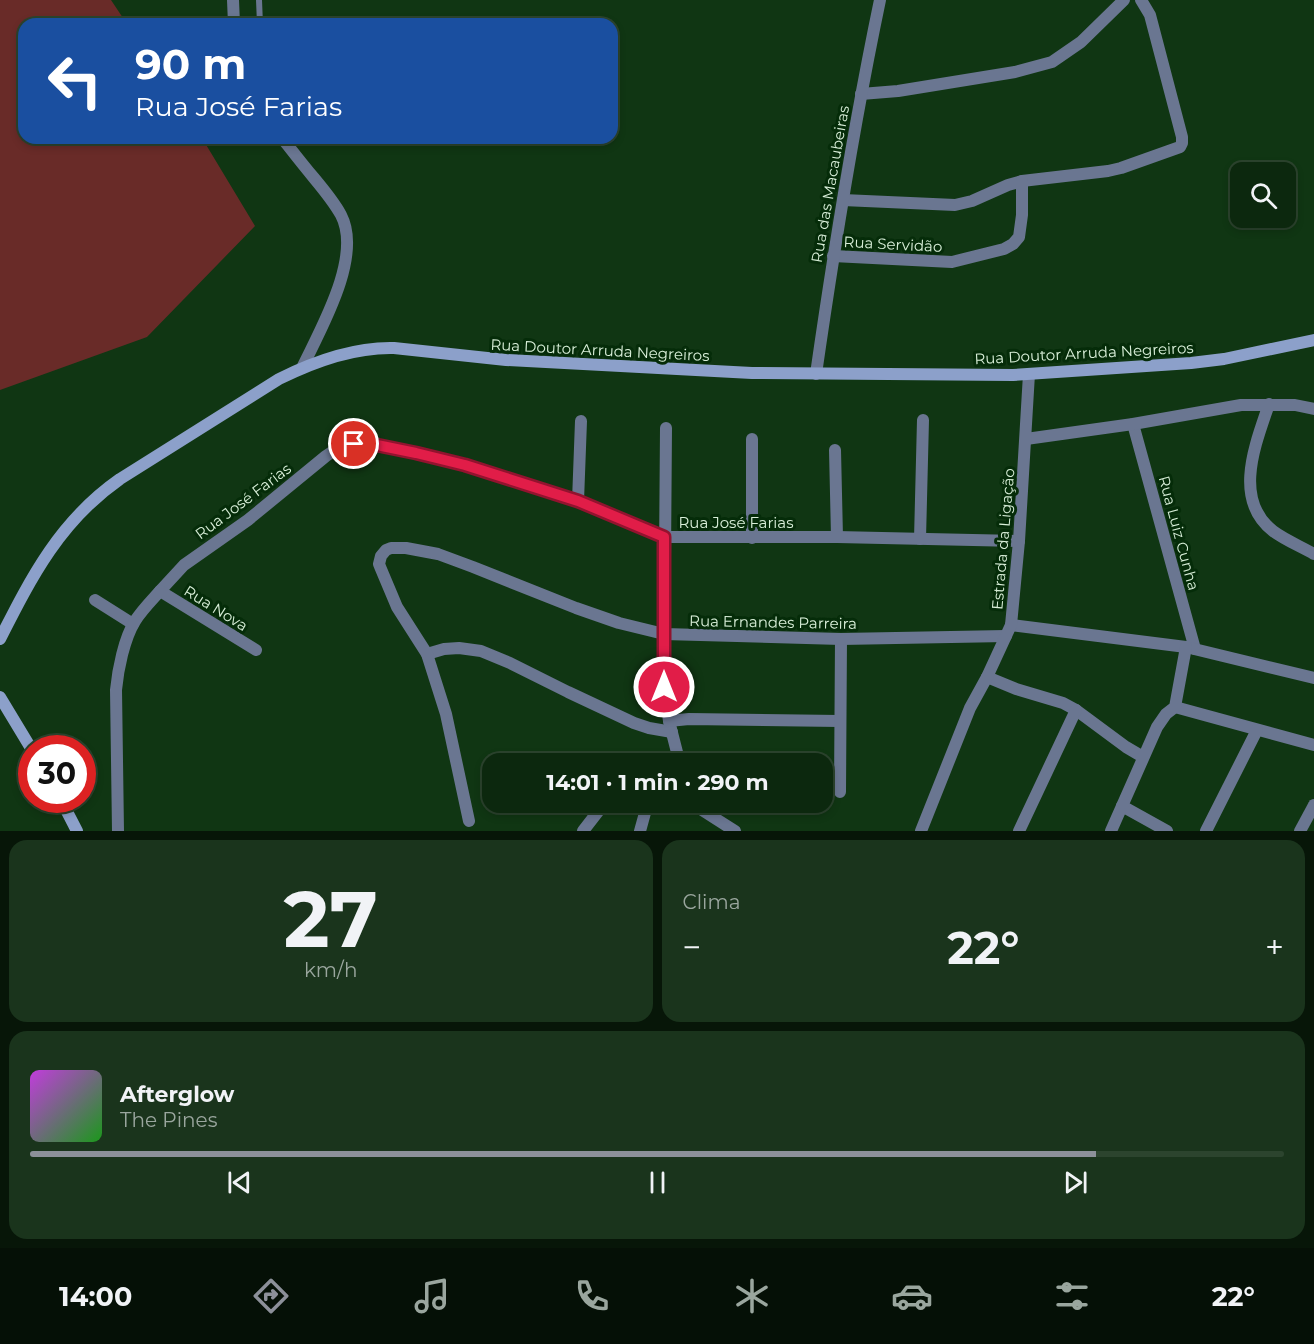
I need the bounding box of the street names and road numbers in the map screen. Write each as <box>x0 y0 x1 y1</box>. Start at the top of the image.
street label: Rua das Macaubeiras <box>807 104 853 264</box>
street label: Rua Servidão <box>843 232 943 256</box>
street label: Rua Doutor Arruda Negreiros <box>490 335 710 365</box>
street label: Rua Doutor Arruda Negreiros <box>974 338 1194 368</box>
street label: Rua José Farias <box>191 459 295 543</box>
street label: Estrada da Ligação <box>987 467 1019 611</box>
street label: Rua Luiz Cunha <box>1155 474 1203 592</box>
street label: Rua José Farias <box>678 513 794 532</box>
street label: Rua Nova <box>181 581 251 635</box>
street label: Rua Ernandes Parreira <box>689 611 857 633</box>

